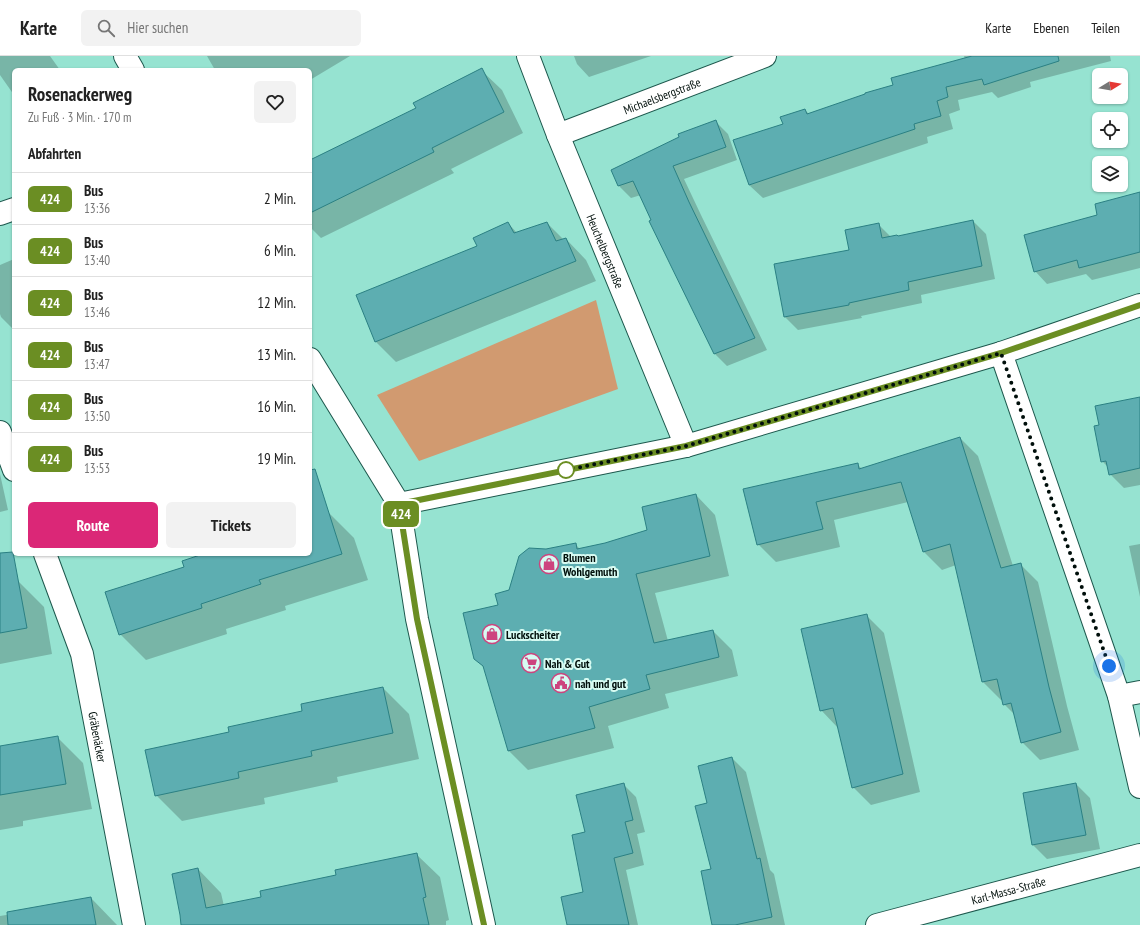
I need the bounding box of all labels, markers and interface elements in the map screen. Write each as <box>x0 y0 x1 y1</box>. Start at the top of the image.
search box <box>81 10 361 46</box>
text: Karte <box>20 16 57 40</box>
icon: search <box>95 17 117 39</box>
text: Hier suchen <box>127 18 188 37</box>
text: Karte <box>985 19 1011 37</box>
text: Ebenen <box>1033 19 1069 37</box>
text: Teilen <box>1091 19 1120 37</box>
north arrow <box>1092 68 1128 104</box>
map controls <box>1092 68 1128 192</box>
street label: Michaelsbergstraße <box>621 74 702 117</box>
button: heart <box>254 81 296 123</box>
text: Rosenackerweg <box>28 82 132 106</box>
text: Zu Fuß · 3 Min. · 170 m <box>28 109 131 126</box>
button: locate <box>1092 112 1128 148</box>
text: Abfahrten <box>28 144 81 163</box>
button: layers <box>1092 156 1128 192</box>
text: Bus <box>84 181 103 200</box>
text: 2 Min. <box>264 189 296 208</box>
text: 424 <box>40 190 60 208</box>
text: 13:36 <box>84 200 110 217</box>
street label: Heuchelbergstraße <box>584 212 628 290</box>
text: Bus <box>84 233 103 252</box>
text: 6 Min. <box>264 241 296 260</box>
text: 424 <box>40 242 60 260</box>
text: 13:40 <box>84 252 110 269</box>
text: Bus <box>84 285 103 304</box>
text: 12 Min. <box>257 293 296 312</box>
text: 424 <box>40 294 60 312</box>
text: 13:46 <box>84 304 110 321</box>
text: Bus <box>84 337 103 356</box>
text: 13 Min. <box>257 345 296 364</box>
text: 424 <box>40 346 60 364</box>
text: 13:47 <box>84 356 110 373</box>
text: Bus <box>84 389 103 408</box>
text: 16 Min. <box>257 397 296 416</box>
text: 424 <box>40 398 60 416</box>
text: 13:50 <box>84 408 110 425</box>
text: Bus <box>84 441 103 460</box>
text: 19 Min. <box>257 449 296 468</box>
text: 424 <box>40 450 60 468</box>
text: 13:53 <box>84 460 110 477</box>
unlabelled marker <box>557 461 575 479</box>
line badge: 424 <box>378 501 424 527</box>
button: Route <box>28 502 158 548</box>
button: Tickets <box>166 502 296 548</box>
text: 424 <box>391 505 411 523</box>
place label: Blumen Wohlgemuth <box>562 550 617 579</box>
shop icon: Blumen Wohlgemuth <box>538 553 560 575</box>
shop icon: Luckscheiter <box>481 623 503 645</box>
place label: Luckscheiter <box>506 627 560 642</box>
supermarket icon: Nah & Gut <box>520 652 542 674</box>
place label: Nah & Gut <box>545 656 590 671</box>
your location <box>1099 656 1119 676</box>
public building icon: nah und gut <box>550 672 572 694</box>
place label: nah und gut <box>575 676 626 691</box>
street label: Gräbenäcker <box>86 710 110 764</box>
street label: Karl-Massa-Straße <box>970 873 1047 907</box>

